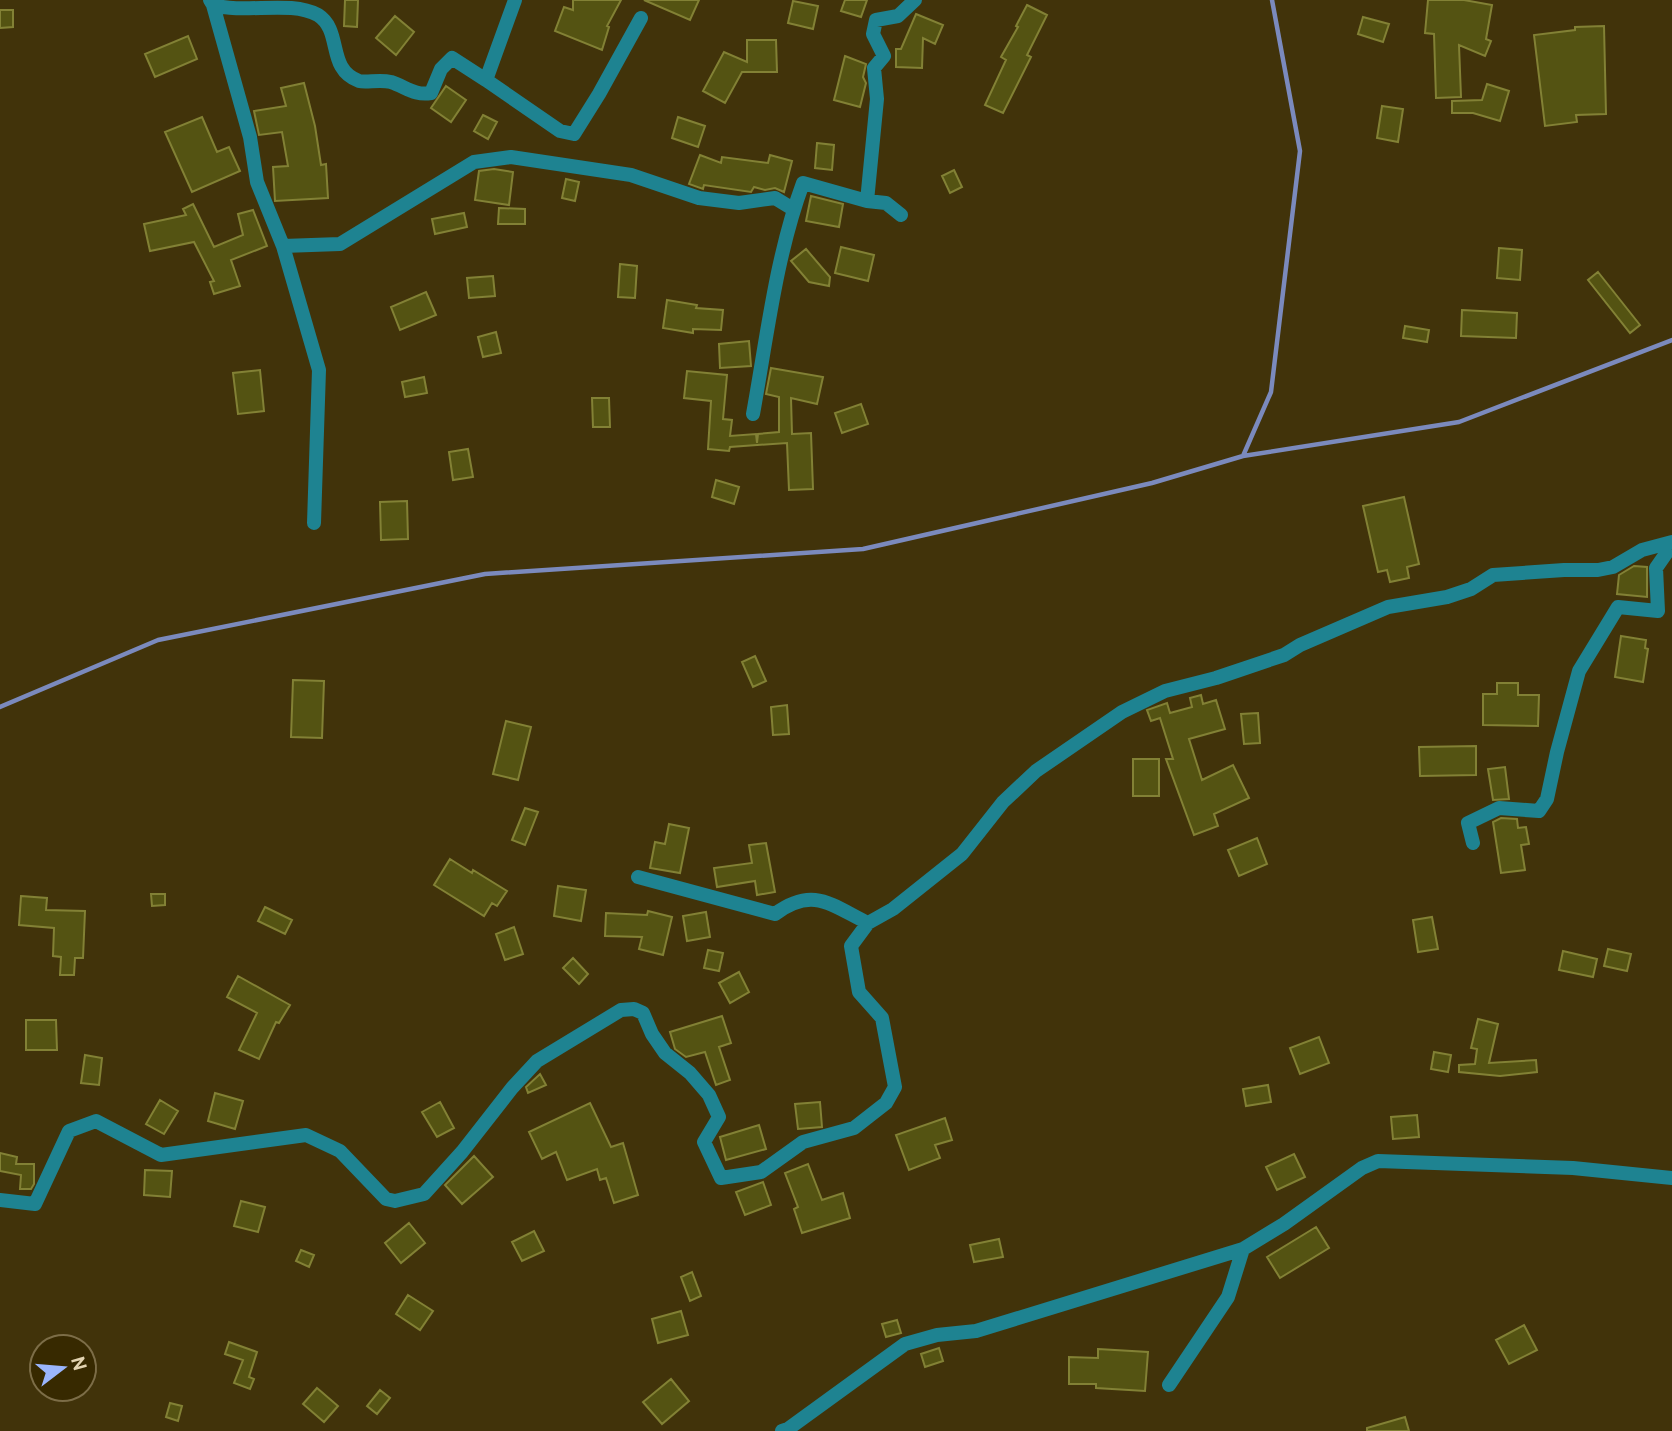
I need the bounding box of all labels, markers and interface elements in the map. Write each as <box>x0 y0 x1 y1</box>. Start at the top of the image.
north arrow <box>28 1333 98 1403</box>
text: N <box>64 1354 91 1374</box>

